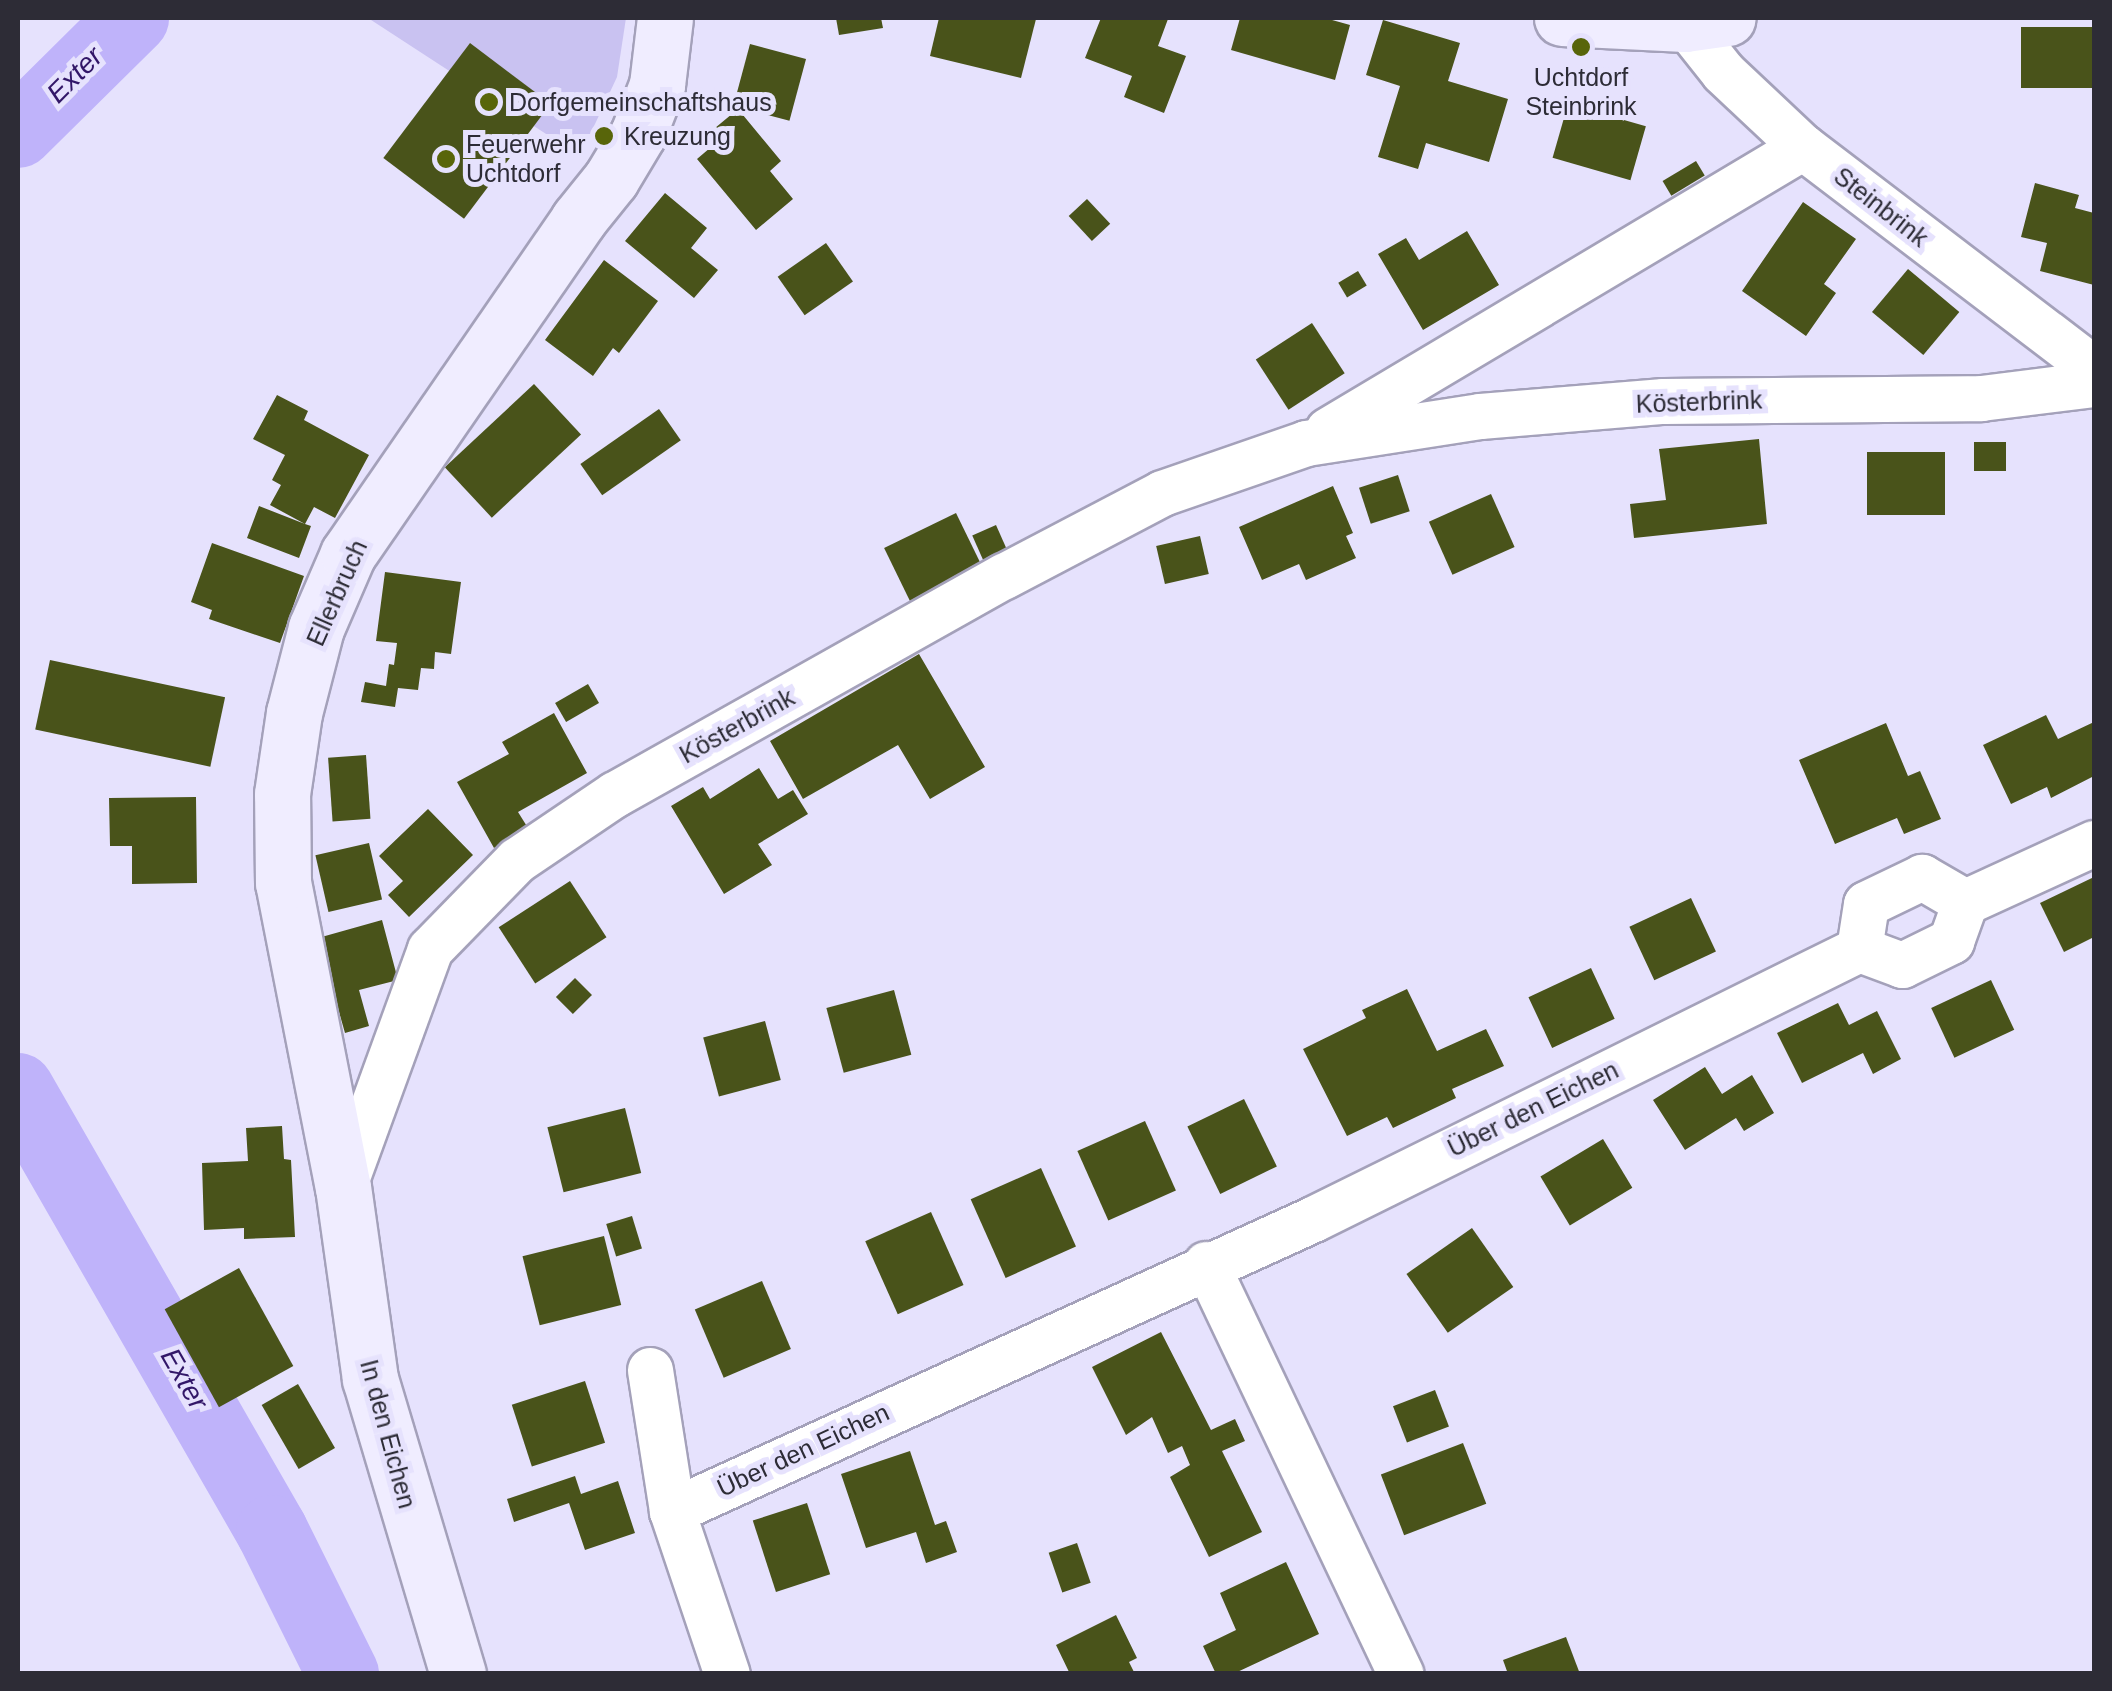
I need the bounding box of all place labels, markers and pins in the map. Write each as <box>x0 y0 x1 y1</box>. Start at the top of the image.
marker: Uchtdorf Steinbrink <box>1570 36 1592 58</box>
place label: Uchtdorf Steinbrink <box>1525 63 1637 122</box>
place label: Dorfgemeinschaftshaus <box>509 87 772 117</box>
marker: Dorfgemeinschaftshaus <box>478 91 500 113</box>
place label: Kreuzung <box>624 121 731 151</box>
marker: Kreuzung <box>593 125 615 147</box>
place label: Feuerwehr Uchtdorf <box>466 130 585 189</box>
marker: Feuerwehr Uchtdorf <box>435 148 457 170</box>

